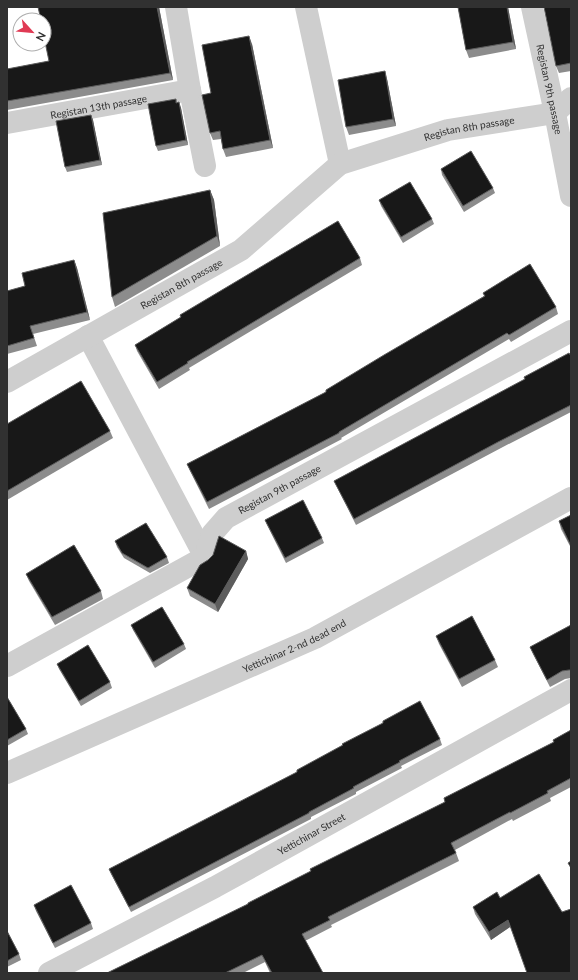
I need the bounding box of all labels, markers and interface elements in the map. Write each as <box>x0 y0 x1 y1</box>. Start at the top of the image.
north arrow <box>12 12 52 52</box>
text: N <box>34 30 49 43</box>
street label: Registan 9th passage <box>534 43 565 135</box>
street label: Registan 13th passage <box>49 92 148 121</box>
street label: Registan 8th passage <box>422 114 515 143</box>
street label: Registan 8th passage <box>138 256 224 312</box>
street label: Registan 9th passage <box>236 462 323 516</box>
street label: Yettichinаr 2-nd dead end <box>240 616 348 675</box>
street label: Yettichinаr Street <box>275 810 348 857</box>

